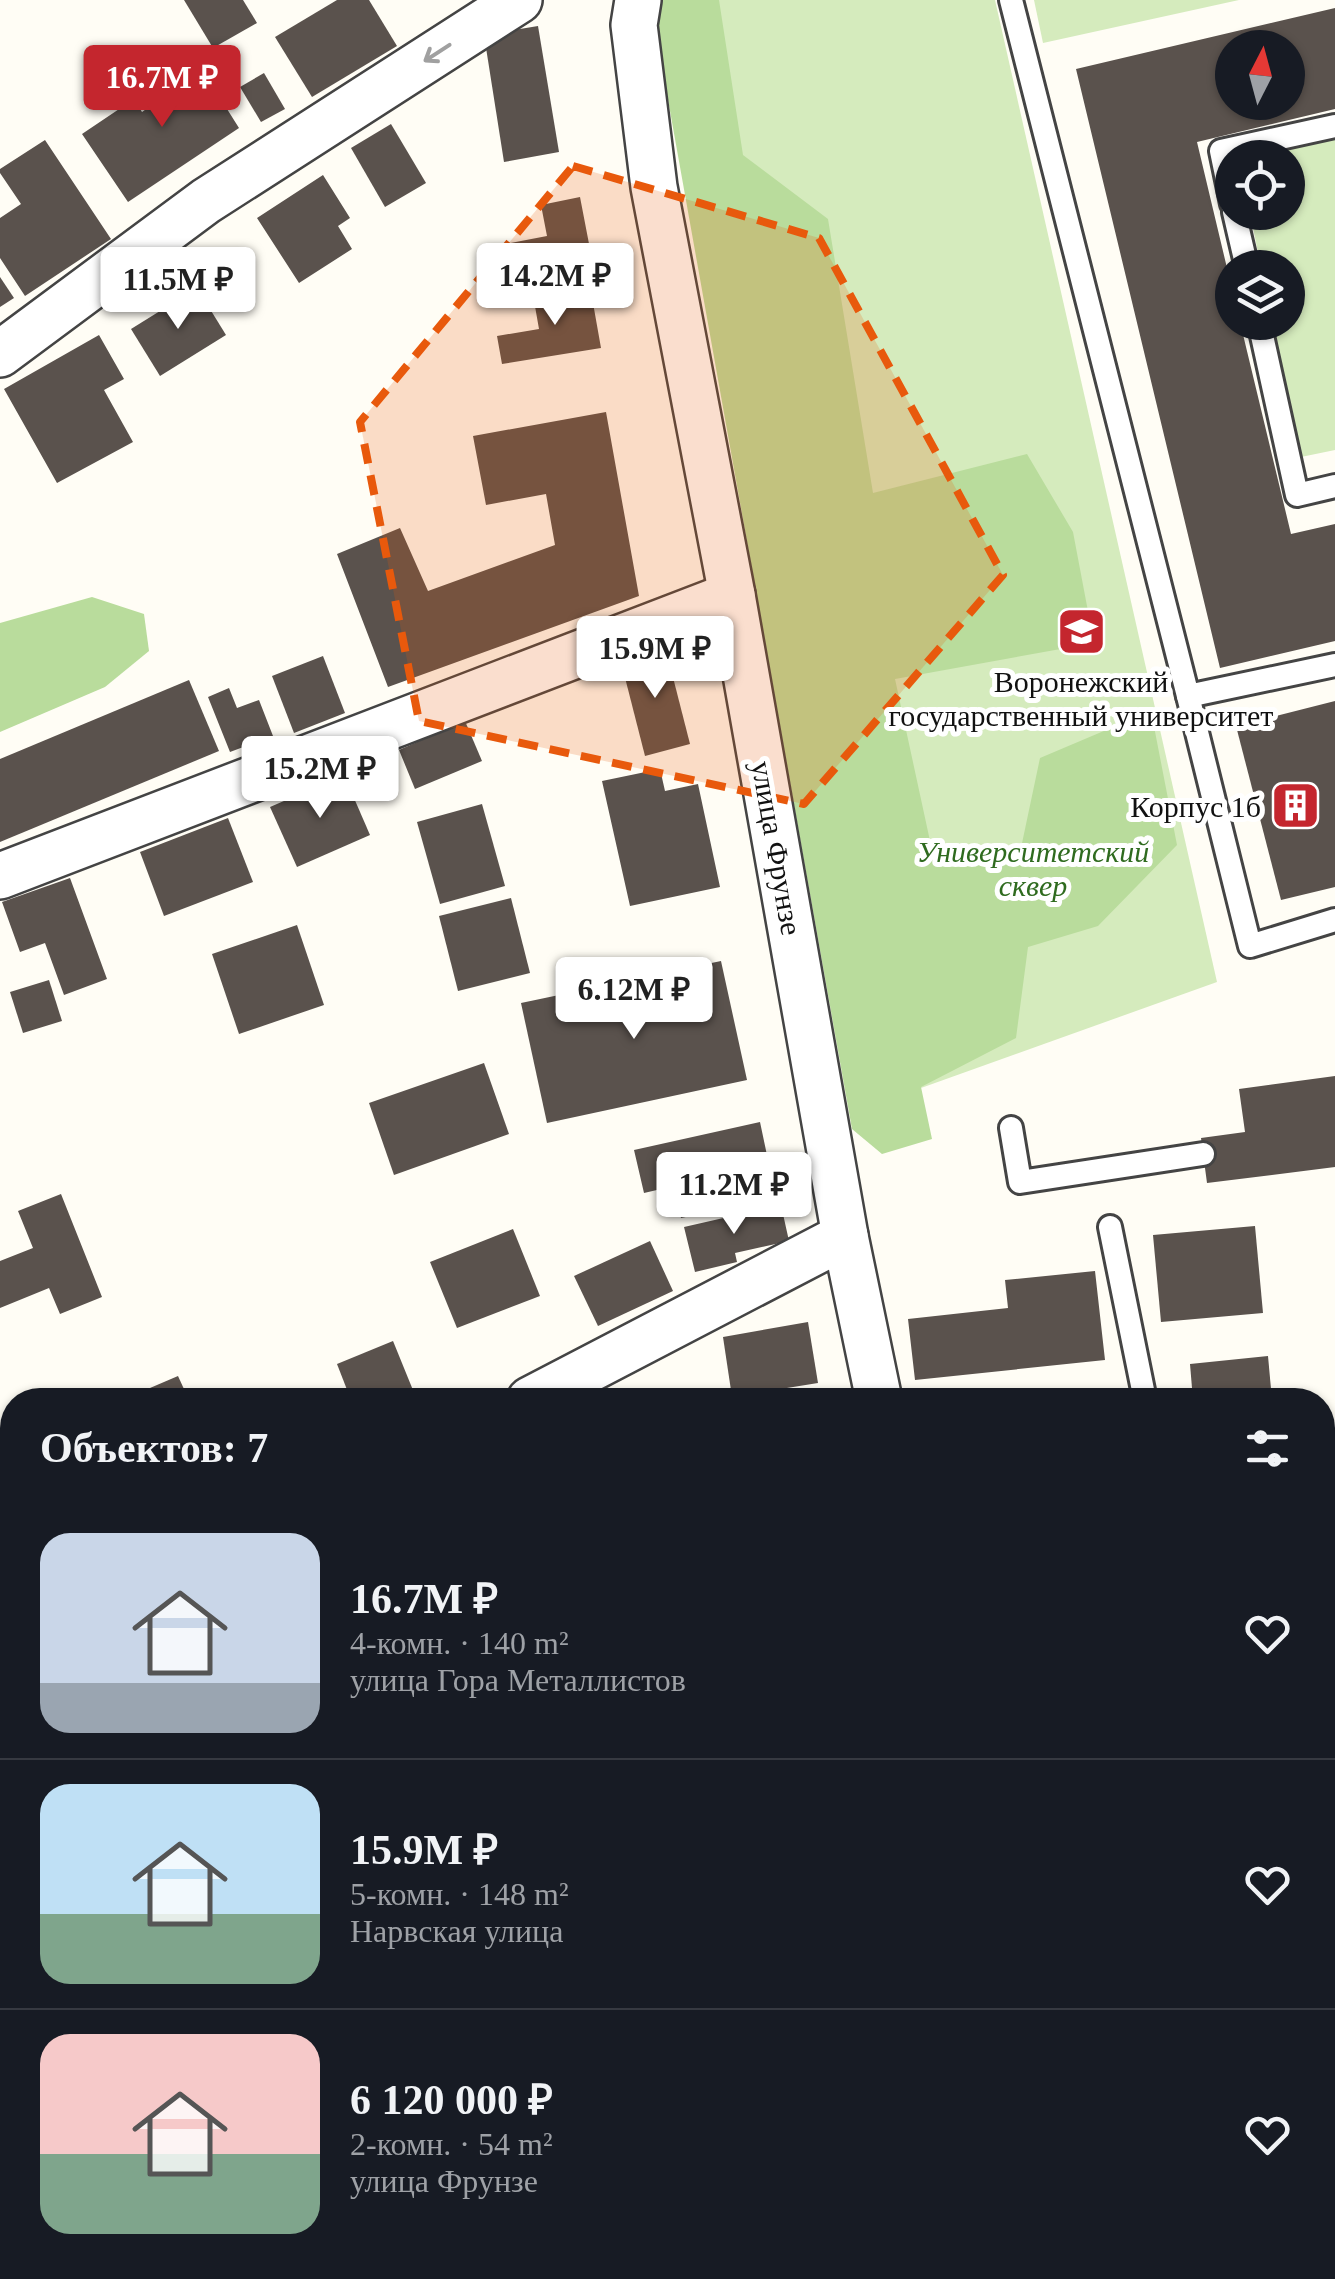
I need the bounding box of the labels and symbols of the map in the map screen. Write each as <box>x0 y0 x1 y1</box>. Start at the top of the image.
north arrow <box>1215 30 1305 120</box>
one-way arrow <box>423 42 451 63</box>
pin: 16.7M ₽ <box>70 45 254 130</box>
pin: 14.2M ₽ <box>463 243 647 328</box>
pin: 11.5M ₽ <box>86 247 270 332</box>
school or university icon: Воронежский государственный университет <box>1055 606 1107 658</box>
pin: 15.9M ₽ <box>563 616 747 701</box>
place label: Воронежский государственный университет <box>889 665 1273 732</box>
pin: 15.2M ₽ <box>228 736 412 821</box>
street label: улица Фрунзе <box>745 758 809 938</box>
building icon: Корпус 1б <box>1270 780 1322 832</box>
place label: Корпус 1б <box>1130 790 1261 823</box>
park label: Университетский сквер <box>917 835 1149 902</box>
pin: 6.12M ₽ <box>542 957 726 1042</box>
pin: 11.2M ₽ <box>642 1152 826 1237</box>

